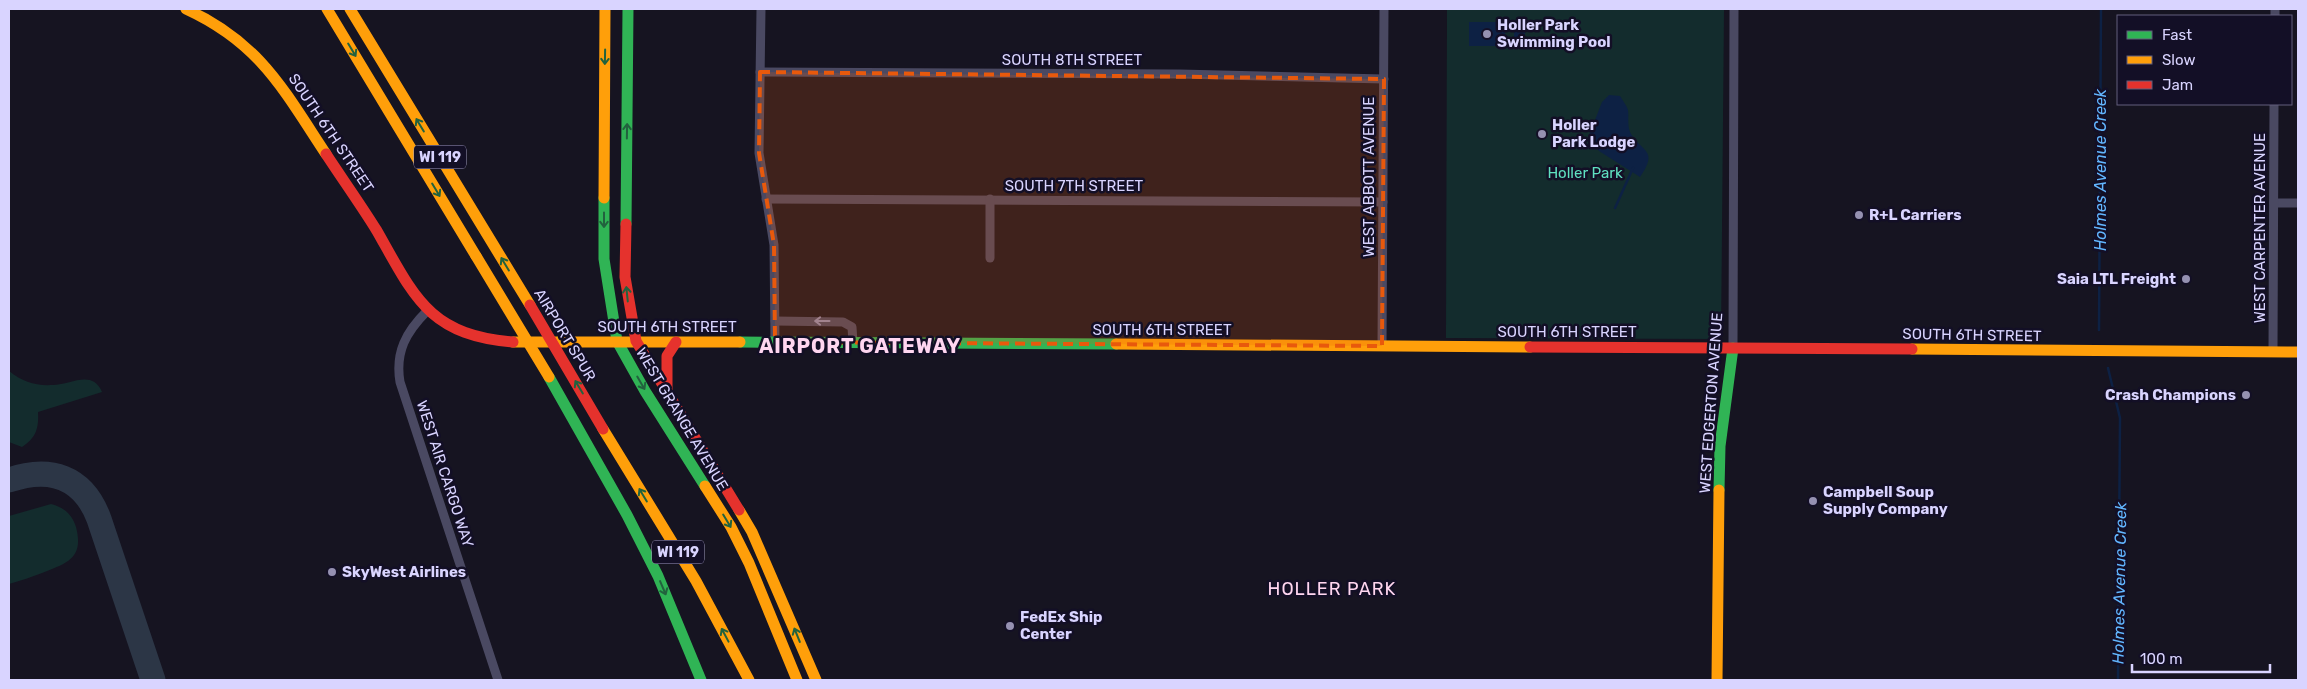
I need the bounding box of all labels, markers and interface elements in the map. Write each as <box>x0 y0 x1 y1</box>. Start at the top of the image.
legend <box>2117 15 2292 105</box>
place label: Holler Park Swimming Pool <box>1497 16 1611 51</box>
text: Fast <box>2162 26 2192 44</box>
marker: Holler Park Swimming Pool <box>1481 28 1493 40</box>
one-way arrow <box>347 43 357 57</box>
one-way arrow <box>600 49 610 65</box>
street label: SOUTH 8TH STREET <box>1002 51 1142 69</box>
text: Slow <box>2162 51 2195 69</box>
street label: SOUTH 6TH STREET <box>285 70 378 196</box>
text: Jam <box>2162 76 2193 94</box>
water label: Holmes Avenue Creek <box>2091 88 2110 251</box>
street label: WEST ABBOTT AVENUE <box>1360 97 1378 257</box>
place label: Holler Park Lodge <box>1552 116 1636 151</box>
one-way arrow <box>415 118 425 132</box>
one-way arrow <box>622 124 632 140</box>
marker: Holler Park Lodge <box>1536 128 1548 140</box>
street label: WEST CARPENTER AVENUE <box>2251 133 2269 323</box>
road number: WI 119 <box>414 146 466 168</box>
park label: Holler Park <box>1547 164 1623 182</box>
street label: SOUTH 7TH STREET <box>1005 177 1144 195</box>
one-way arrow <box>431 182 441 196</box>
place label: R+L Carriers <box>1869 206 1962 224</box>
marker: R+L Carriers <box>1853 209 1865 221</box>
one-way arrow <box>599 212 609 228</box>
one-way arrow <box>499 257 509 271</box>
place label: Saia LTL Freight <box>2057 270 2176 288</box>
marker: Saia LTL Freight <box>2180 273 2192 285</box>
street label: AIRPORT SPUR <box>530 285 600 385</box>
one-way arrow <box>622 286 632 302</box>
street label: WEST EDGERTON AVENUE <box>1696 312 1726 494</box>
one-way arrow <box>815 316 831 326</box>
street label: SOUTH 6TH STREET <box>597 318 737 336</box>
street label: SOUTH 6TH STREET <box>1092 321 1232 339</box>
street label: SOUTH 6TH STREET <box>1497 323 1637 341</box>
street label: SOUTH 6TH STREET <box>1902 325 2042 345</box>
district label: AIRPORT GATEWAY <box>759 334 961 358</box>
street label: WEST GRANGE AVENUE <box>632 344 732 494</box>
one-way arrow <box>637 376 647 390</box>
one-way arrow <box>573 381 583 395</box>
place label: Crash Champions <box>2105 386 2236 404</box>
marker: Crash Champions <box>2240 389 2252 401</box>
street label: WEST AIR CARGO WAY <box>413 398 477 550</box>
place label: Campbell Soup Supply Company <box>1823 483 1948 518</box>
one-way arrow <box>638 489 648 503</box>
marker: Campbell Soup Supply Company <box>1807 495 1819 507</box>
water label: Holmes Avenue Creek <box>2109 501 2130 664</box>
one-way arrow <box>723 514 733 528</box>
road number: WI 119 <box>652 540 704 564</box>
place label: SkyWest Airlines <box>342 563 466 581</box>
marker: SkyWest Airlines <box>326 566 338 578</box>
district label: HOLLER PARK <box>1268 578 1396 600</box>
one-way arrow <box>659 580 669 595</box>
place label: FedEx Ship Center <box>1020 608 1103 643</box>
marker: FedEx Ship Center <box>1004 620 1016 632</box>
one-way arrow <box>720 628 730 643</box>
one-way arrow <box>792 628 802 643</box>
scale bar <box>2132 642 2270 674</box>
text: 100 m <box>2140 650 2182 668</box>

